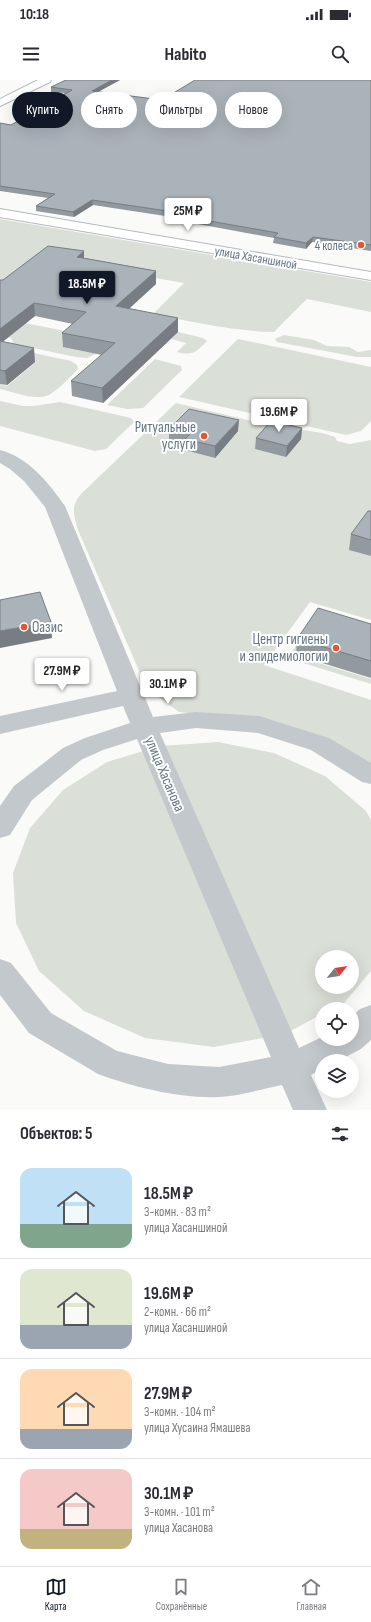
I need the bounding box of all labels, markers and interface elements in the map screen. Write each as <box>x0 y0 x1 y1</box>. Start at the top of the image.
text: 10:18 <box>20 5 49 24</box>
icon: menu <box>20 43 42 65</box>
icon: search <box>329 43 351 65</box>
text: Habito <box>164 44 207 65</box>
chip: Купить <box>12 92 73 128</box>
chip: Снять <box>81 92 137 128</box>
chip: Фильтры <box>145 92 217 128</box>
chip: Новое <box>225 92 282 128</box>
pin: 25M ₽ <box>160 198 216 232</box>
text: 25M ₽ <box>173 203 203 219</box>
place label: 4 колеса <box>315 238 353 254</box>
marker: 4 колеса <box>356 240 366 250</box>
street label: улица Хасаншиной <box>213 243 298 273</box>
pin: 18.5M ₽ <box>50 271 124 305</box>
text: 18.5M ₽ <box>68 276 106 292</box>
pin: 19.6M ₽ <box>242 399 316 433</box>
text: 19.6M ₽ <box>260 404 298 420</box>
place label: Ритуальные услуги <box>135 418 196 454</box>
marker: Ритуальные услуги <box>199 431 209 441</box>
place label: Оазис <box>32 618 63 637</box>
marker: Оазис <box>19 622 29 632</box>
place label: Центр гигиены и эпидемиологии <box>240 630 328 666</box>
marker: Центр гигиены и эпидемиологии <box>331 643 341 653</box>
pin: 27.9M ₽ <box>25 658 99 692</box>
text: 27.9M ₽ <box>44 663 80 679</box>
pin: 30.1M ₽ <box>131 671 205 705</box>
text: 30.1M ₽ <box>149 676 187 692</box>
street label: улица Хасанова <box>140 734 189 815</box>
north arrow <box>315 950 359 994</box>
map controls <box>315 950 359 1098</box>
button: locate <box>315 1002 359 1046</box>
button: layers <box>315 1054 359 1098</box>
icon: filters <box>329 1123 351 1145</box>
text: Объектов: 5 <box>20 1124 93 1144</box>
icon: home <box>52 1184 100 1232</box>
text: 18.5M ₽ <box>144 1184 193 1204</box>
text: 3-комн. · 83 m² <box>144 1204 211 1220</box>
text: улица Хасаншиной <box>144 1220 227 1236</box>
text: 19.6M ₽ <box>144 1284 193 1304</box>
icon: home <box>52 1285 100 1333</box>
text: 2-комн. · 66 m² <box>144 1304 211 1320</box>
text: улица Хасаншиной <box>144 1320 227 1336</box>
text: 27.9M ₽ <box>144 1384 192 1404</box>
icon: home <box>52 1385 100 1433</box>
text: 3-комн. · 104 m² <box>144 1404 216 1420</box>
text: улица Хусаина Ямашева <box>144 1420 250 1436</box>
text: 30.1M ₽ <box>144 1484 193 1504</box>
icon: home <box>52 1485 100 1533</box>
text: 3-комн. · 101 m² <box>144 1504 215 1520</box>
text: улица Хасанова <box>144 1520 213 1536</box>
tab: Карта <box>45 1576 67 1613</box>
tab: Сохранённые <box>156 1576 207 1613</box>
tab: Главная <box>296 1576 326 1613</box>

